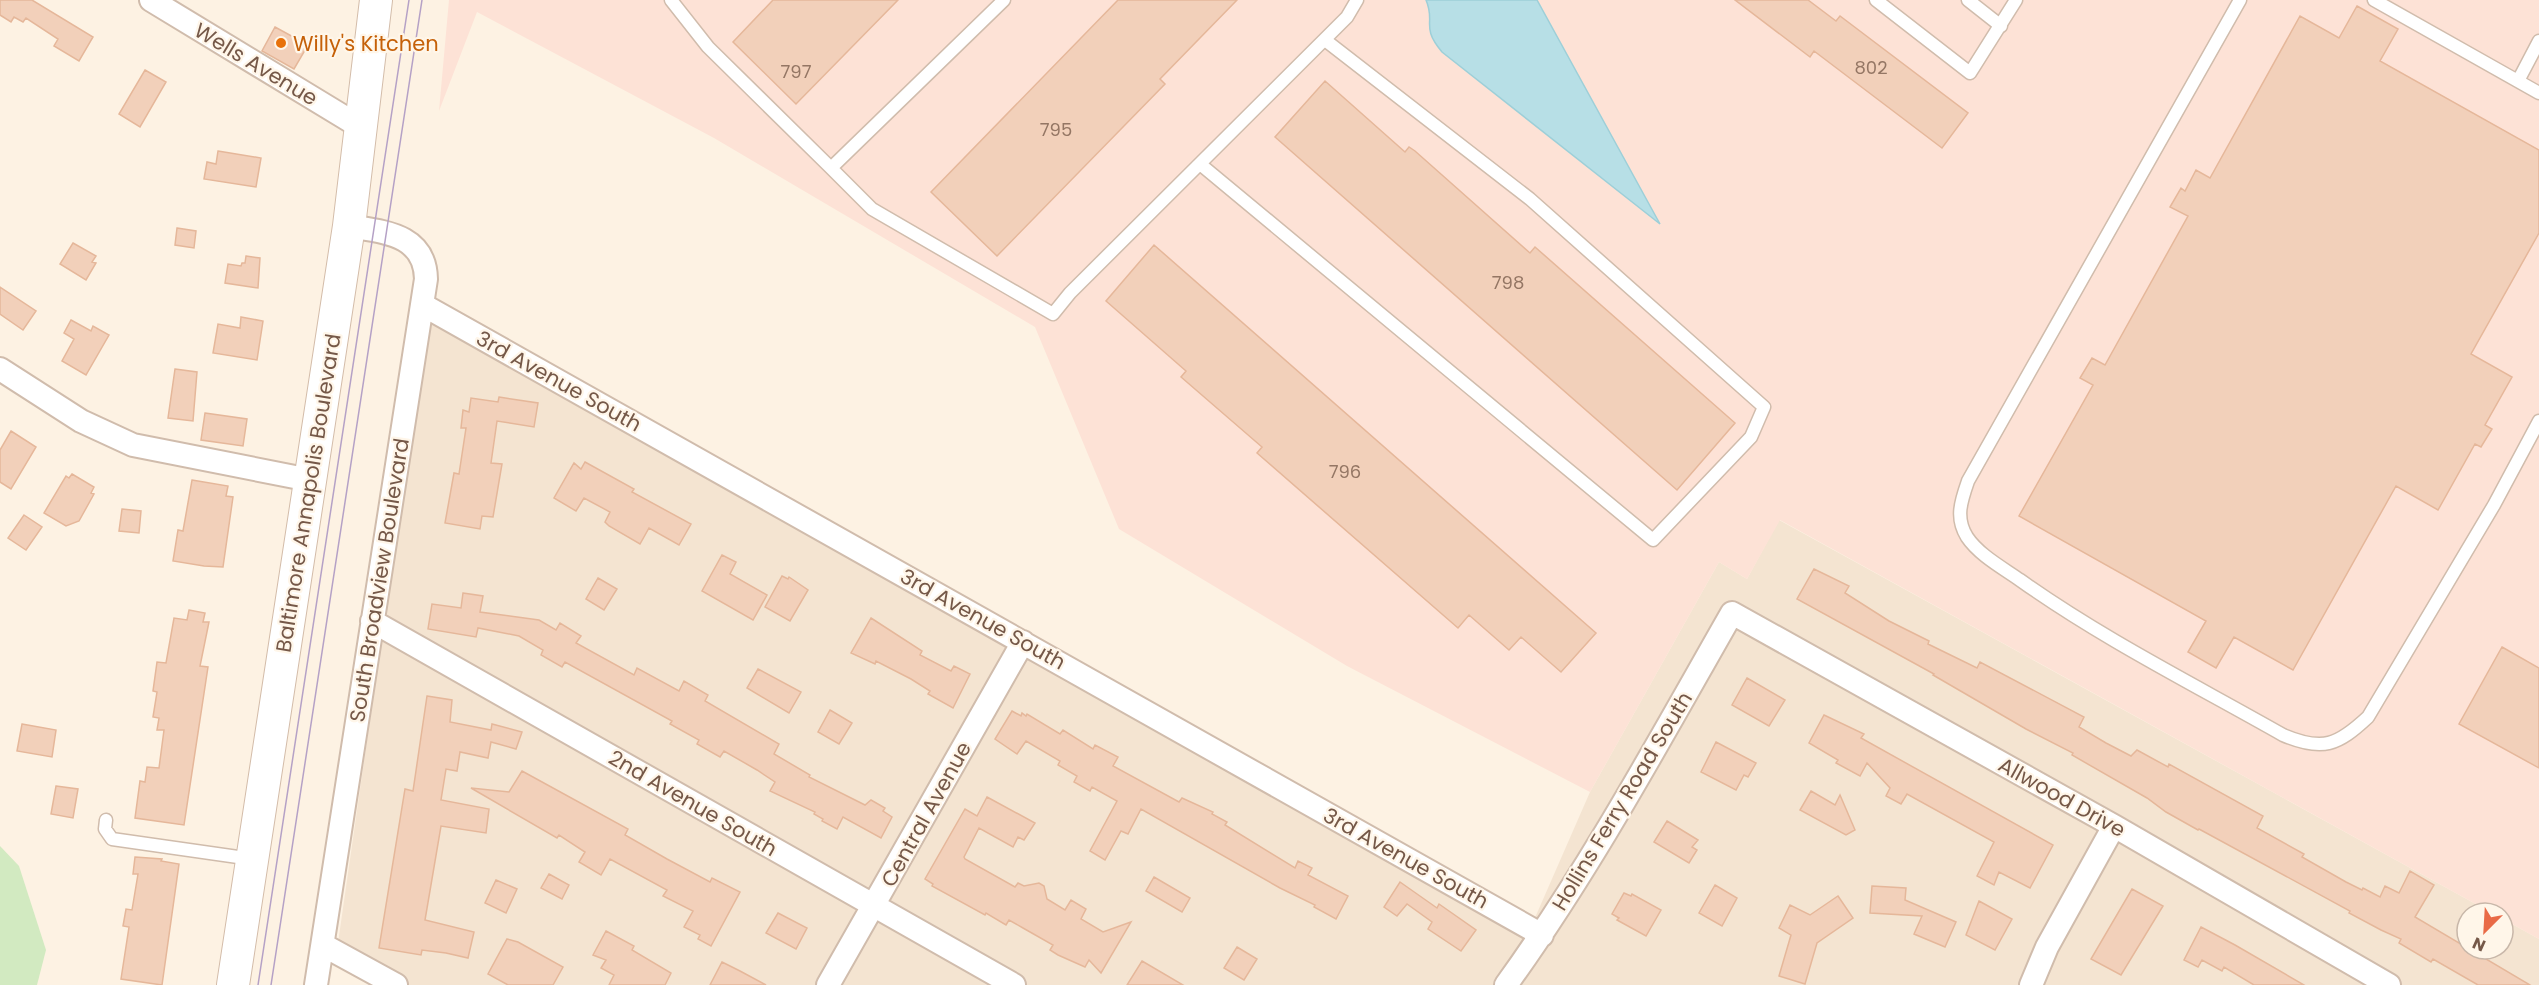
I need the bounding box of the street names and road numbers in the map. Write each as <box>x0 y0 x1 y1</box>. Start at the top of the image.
street label: Wells Avenue <box>189 16 323 112</box>
street label: 3rd Avenue South <box>471 324 647 438</box>
street label: Baltimore Annapolis Boulevard <box>268 332 348 654</box>
street label: South Broadview Boulevard <box>342 436 416 724</box>
street label: 3rd Avenue South <box>895 562 1071 676</box>
street label: Hollins Ferry Road South <box>1545 686 1699 916</box>
street label: Central Avenue <box>874 736 978 892</box>
street label: 2nd Avenue South <box>603 743 783 863</box>
street label: Allwood Drive <box>1993 750 2131 844</box>
street label: 3rd Avenue South <box>1318 801 1494 915</box>

